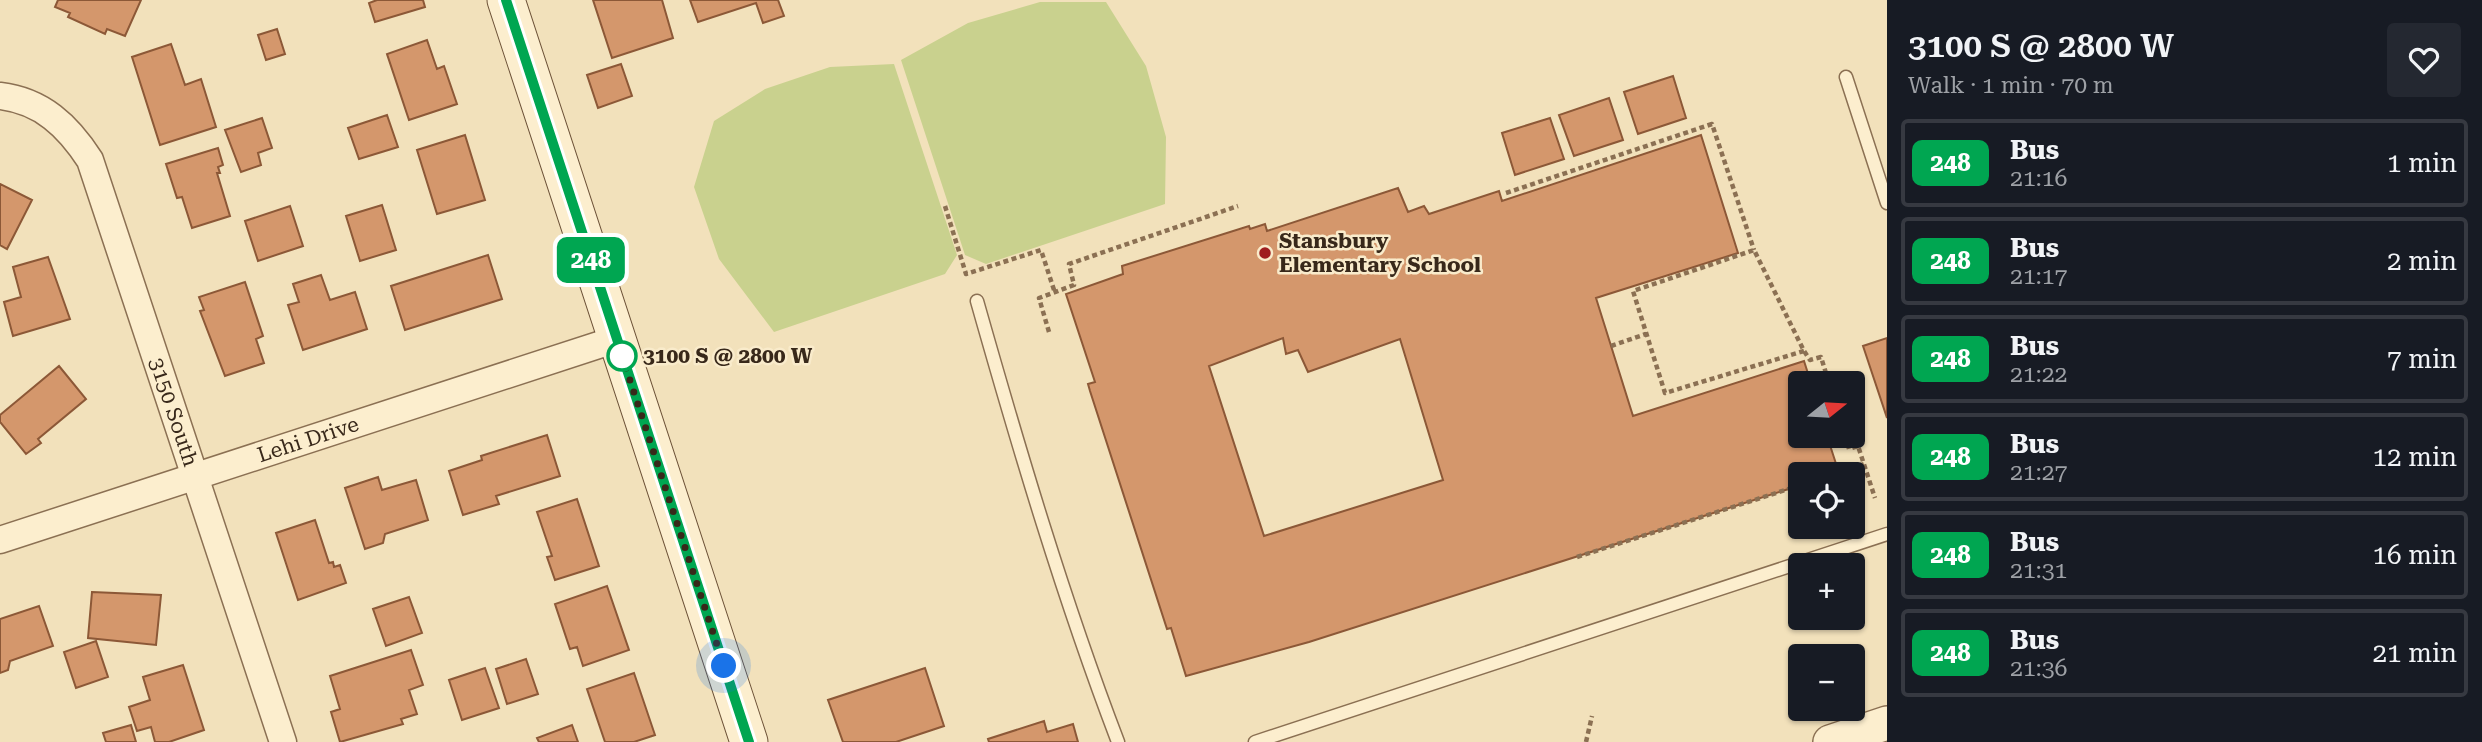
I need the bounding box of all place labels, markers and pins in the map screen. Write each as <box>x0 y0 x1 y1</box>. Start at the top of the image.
place label: Stansbury Elementary School <box>1279 229 1481 277</box>
marker: Stansbury Elementary School <box>1257 245 1273 261</box>
marker: 3100 S @ 2800 W <box>607 341 637 371</box>
place label: 3100 S @ 2800 W <box>643 344 813 368</box>

